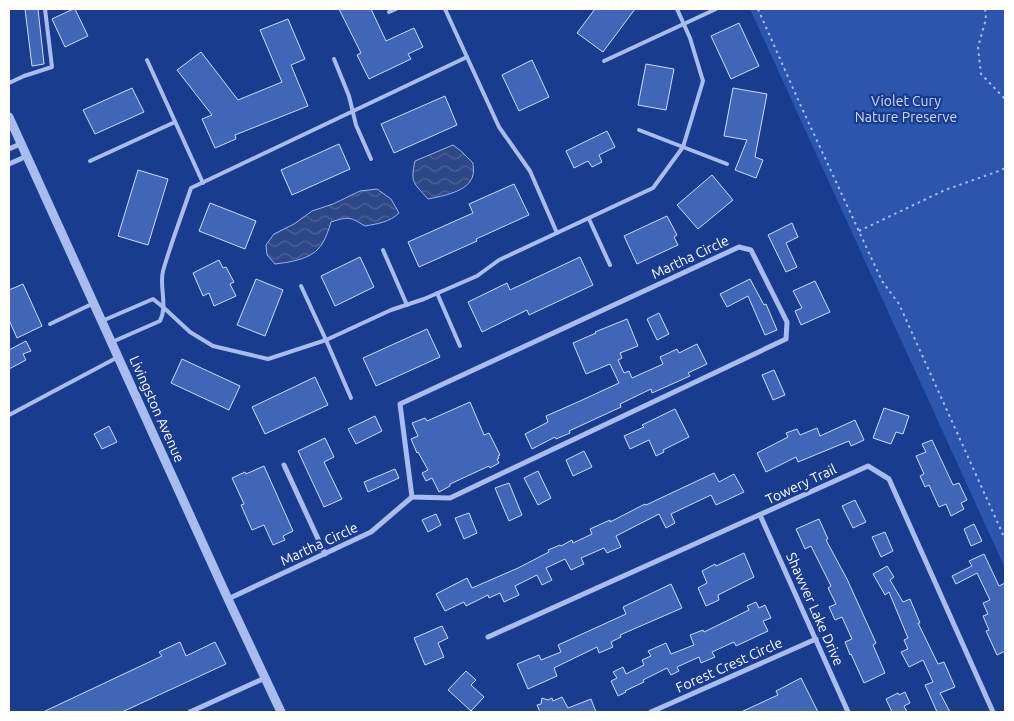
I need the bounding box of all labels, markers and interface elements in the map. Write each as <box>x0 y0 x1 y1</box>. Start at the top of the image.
park label: Violet Cury Nature Preserve <box>855 93 957 125</box>
street label: Martha Circle <box>649 232 731 282</box>
street label: Livingston Avenue <box>126 353 188 465</box>
street label: Towery Trail <box>763 460 839 507</box>
street label: Martha Circle <box>278 519 360 569</box>
street label: Shawver Lake Drive <box>783 550 847 668</box>
street label: Forest Crest Circle <box>673 634 785 696</box>

